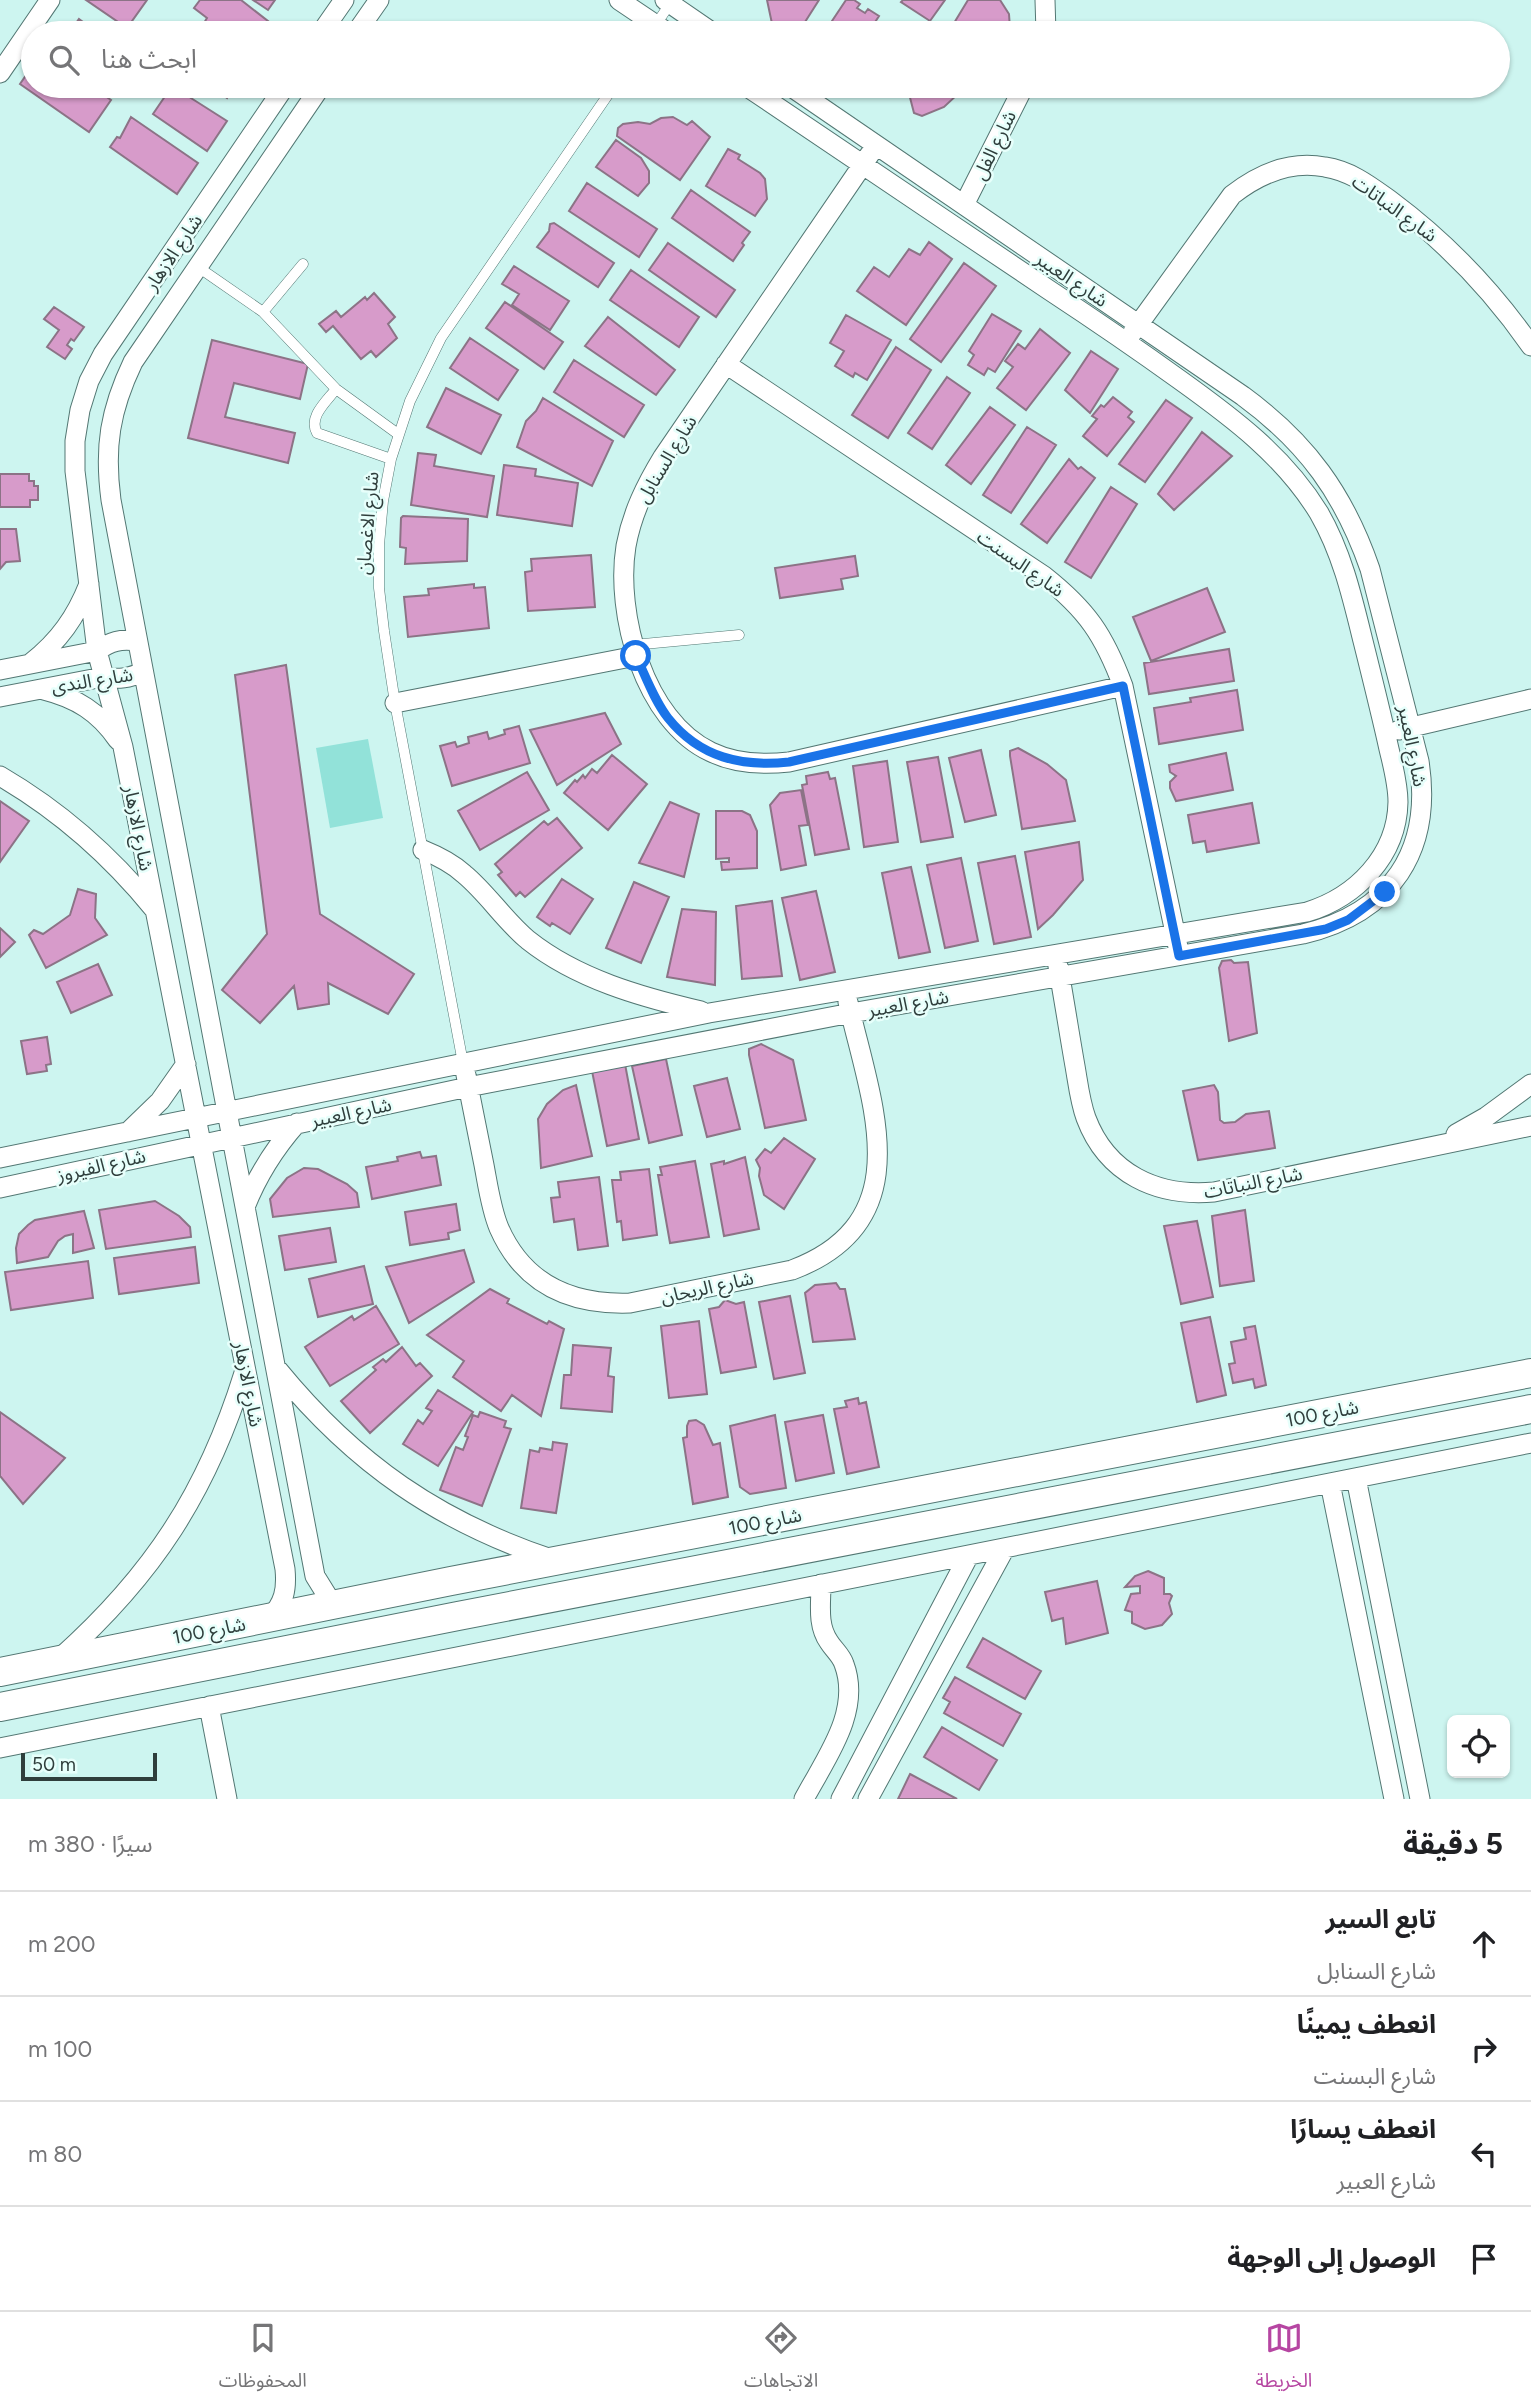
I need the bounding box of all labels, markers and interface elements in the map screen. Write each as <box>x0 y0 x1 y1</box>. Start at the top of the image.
search box <box>21 21 1510 98</box>
icon: search <box>45 41 83 79</box>
text: ابحث هنا <box>101 43 197 75</box>
street label: شارع الفل <box>968 107 1023 185</box>
street label: شارع النباتات <box>1346 170 1442 249</box>
street label: شارع الازهار <box>139 210 209 297</box>
street label: شارع العبير <box>1029 246 1112 314</box>
street label: شارع السنابل <box>631 411 703 508</box>
street label: شارع الاغصان <box>352 471 385 576</box>
street label: شارع البسنت <box>972 525 1069 603</box>
route start <box>620 640 651 671</box>
street label: شارع الندى <box>50 663 135 700</box>
street label: شارع العبير <box>1391 703 1432 789</box>
street label: شارع الازهار <box>117 782 158 873</box>
route end <box>1369 876 1400 907</box>
street label: شارع العبير <box>865 985 951 1024</box>
street label: شارع العبير <box>308 1093 394 1134</box>
street label: شارع الفيروز <box>53 1144 148 1189</box>
street label: شارع النباتات <box>1202 1162 1305 1205</box>
street label: شارع الريحان <box>659 1266 756 1311</box>
street label: شارع الازهار <box>227 1338 268 1429</box>
street label: شارع 100 <box>1284 1395 1361 1434</box>
street label: شارع 100 <box>727 1503 804 1542</box>
street label: شارع 100 <box>171 1612 248 1651</box>
map controls <box>1447 1715 1510 1778</box>
button: locate <box>1447 1715 1510 1778</box>
scale bar <box>21 1750 158 1782</box>
text: 50 m <box>32 1753 76 1776</box>
text: 5 دقيقة <box>1403 1825 1503 1862</box>
text: سيرًا · 380 m <box>28 1830 152 1858</box>
text: تابع السير <box>1325 1903 1436 1935</box>
icon: ahead <box>1465 1925 1503 1963</box>
text: 200 m <box>28 1930 96 1958</box>
text: شارع السنابل <box>1317 1957 1436 1985</box>
text: انعطف يمينًا <box>1297 2008 1436 2040</box>
icon: right <box>1465 2030 1503 2068</box>
text: 100 m <box>28 2035 92 2063</box>
text: شارع البسنت <box>1314 2062 1436 2090</box>
text: انعطف يسارًا <box>1290 2113 1436 2145</box>
icon: left <box>1465 2135 1503 2173</box>
text: 80 m <box>28 2140 82 2168</box>
text: شارع العبير <box>1336 2167 1436 2195</box>
icon: arrive <box>1465 2240 1503 2278</box>
text: الوصول إلى الوجهة <box>1227 2242 1436 2274</box>
tab: المحفوظات <box>219 2319 307 2401</box>
tab: الاتجاهات <box>744 2319 818 2401</box>
tab: الخريطة <box>1255 2319 1312 2401</box>

